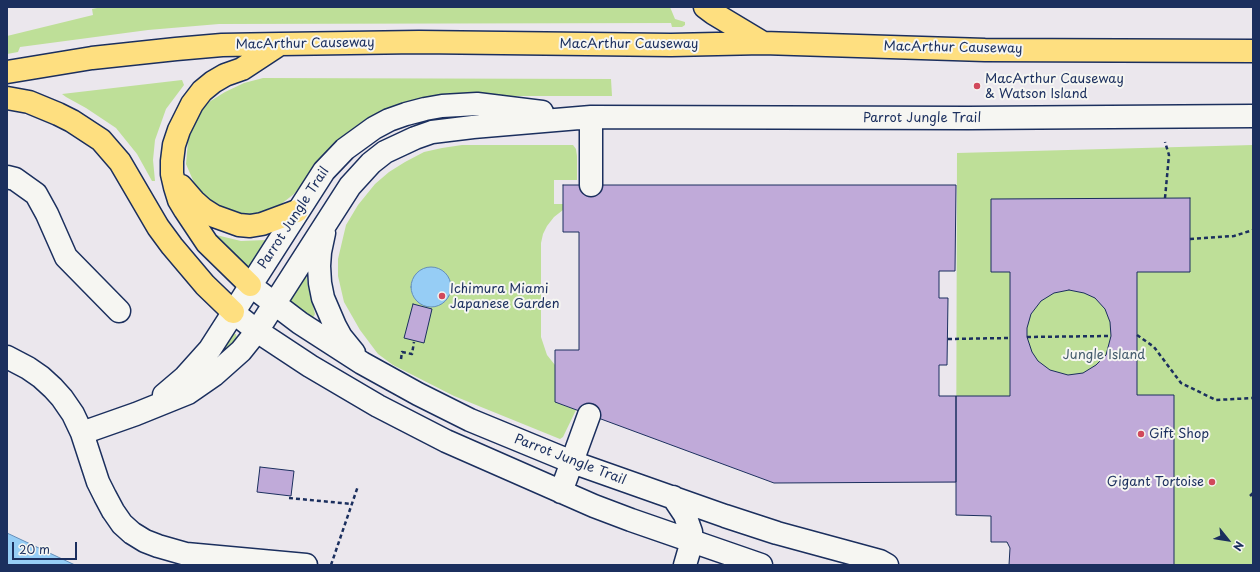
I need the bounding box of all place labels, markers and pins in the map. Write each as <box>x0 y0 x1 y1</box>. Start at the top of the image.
place label: MacArthur Causeway & Watson Island <box>985 71 1124 102</box>
marker: MacArthur Causeway & Watson Island <box>972 81 982 91</box>
place label: Ichimura Miami Japanese Garden <box>450 281 559 312</box>
marker: Ichimura Miami Japanese Garden <box>437 291 447 301</box>
place label: Gift Shop <box>1149 426 1209 442</box>
marker: Gift Shop <box>1136 429 1146 439</box>
place label: Gigant Tortoise <box>1107 474 1204 490</box>
marker: Gigant Tortoise <box>1207 477 1217 487</box>

